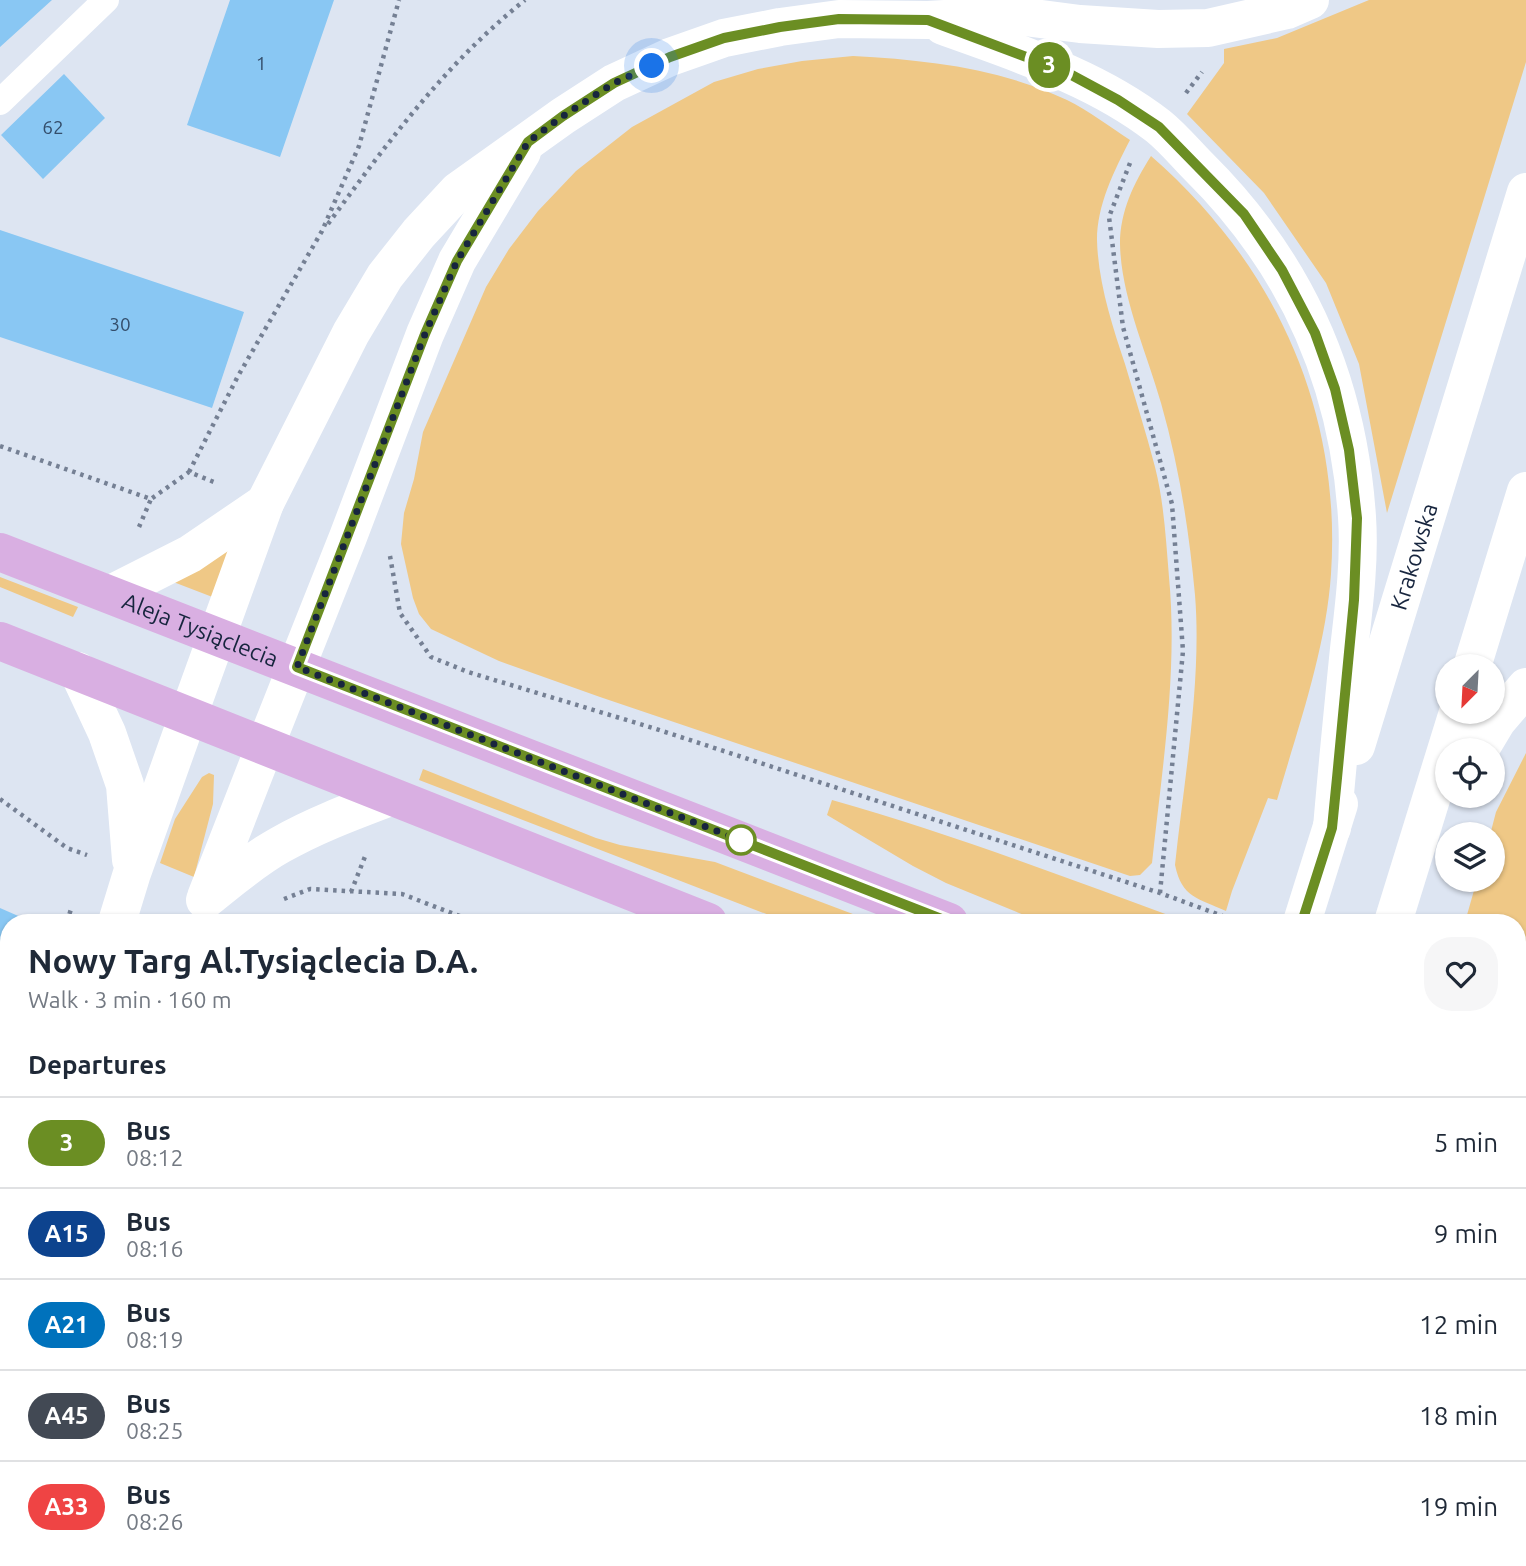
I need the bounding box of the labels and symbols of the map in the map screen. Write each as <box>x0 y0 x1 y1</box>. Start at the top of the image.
line badge: 3 <box>1026 42 1072 88</box>
your location <box>634 48 669 83</box>
house number: 1 <box>256 52 266 74</box>
house number: 62 <box>42 116 64 138</box>
house number: 30 <box>109 313 131 335</box>
street label: Krakowska <box>1385 500 1442 613</box>
street label: Aleja Tysiąclecia <box>119 588 282 671</box>
north arrow <box>1435 654 1505 724</box>
unlabelled marker <box>726 825 756 855</box>

